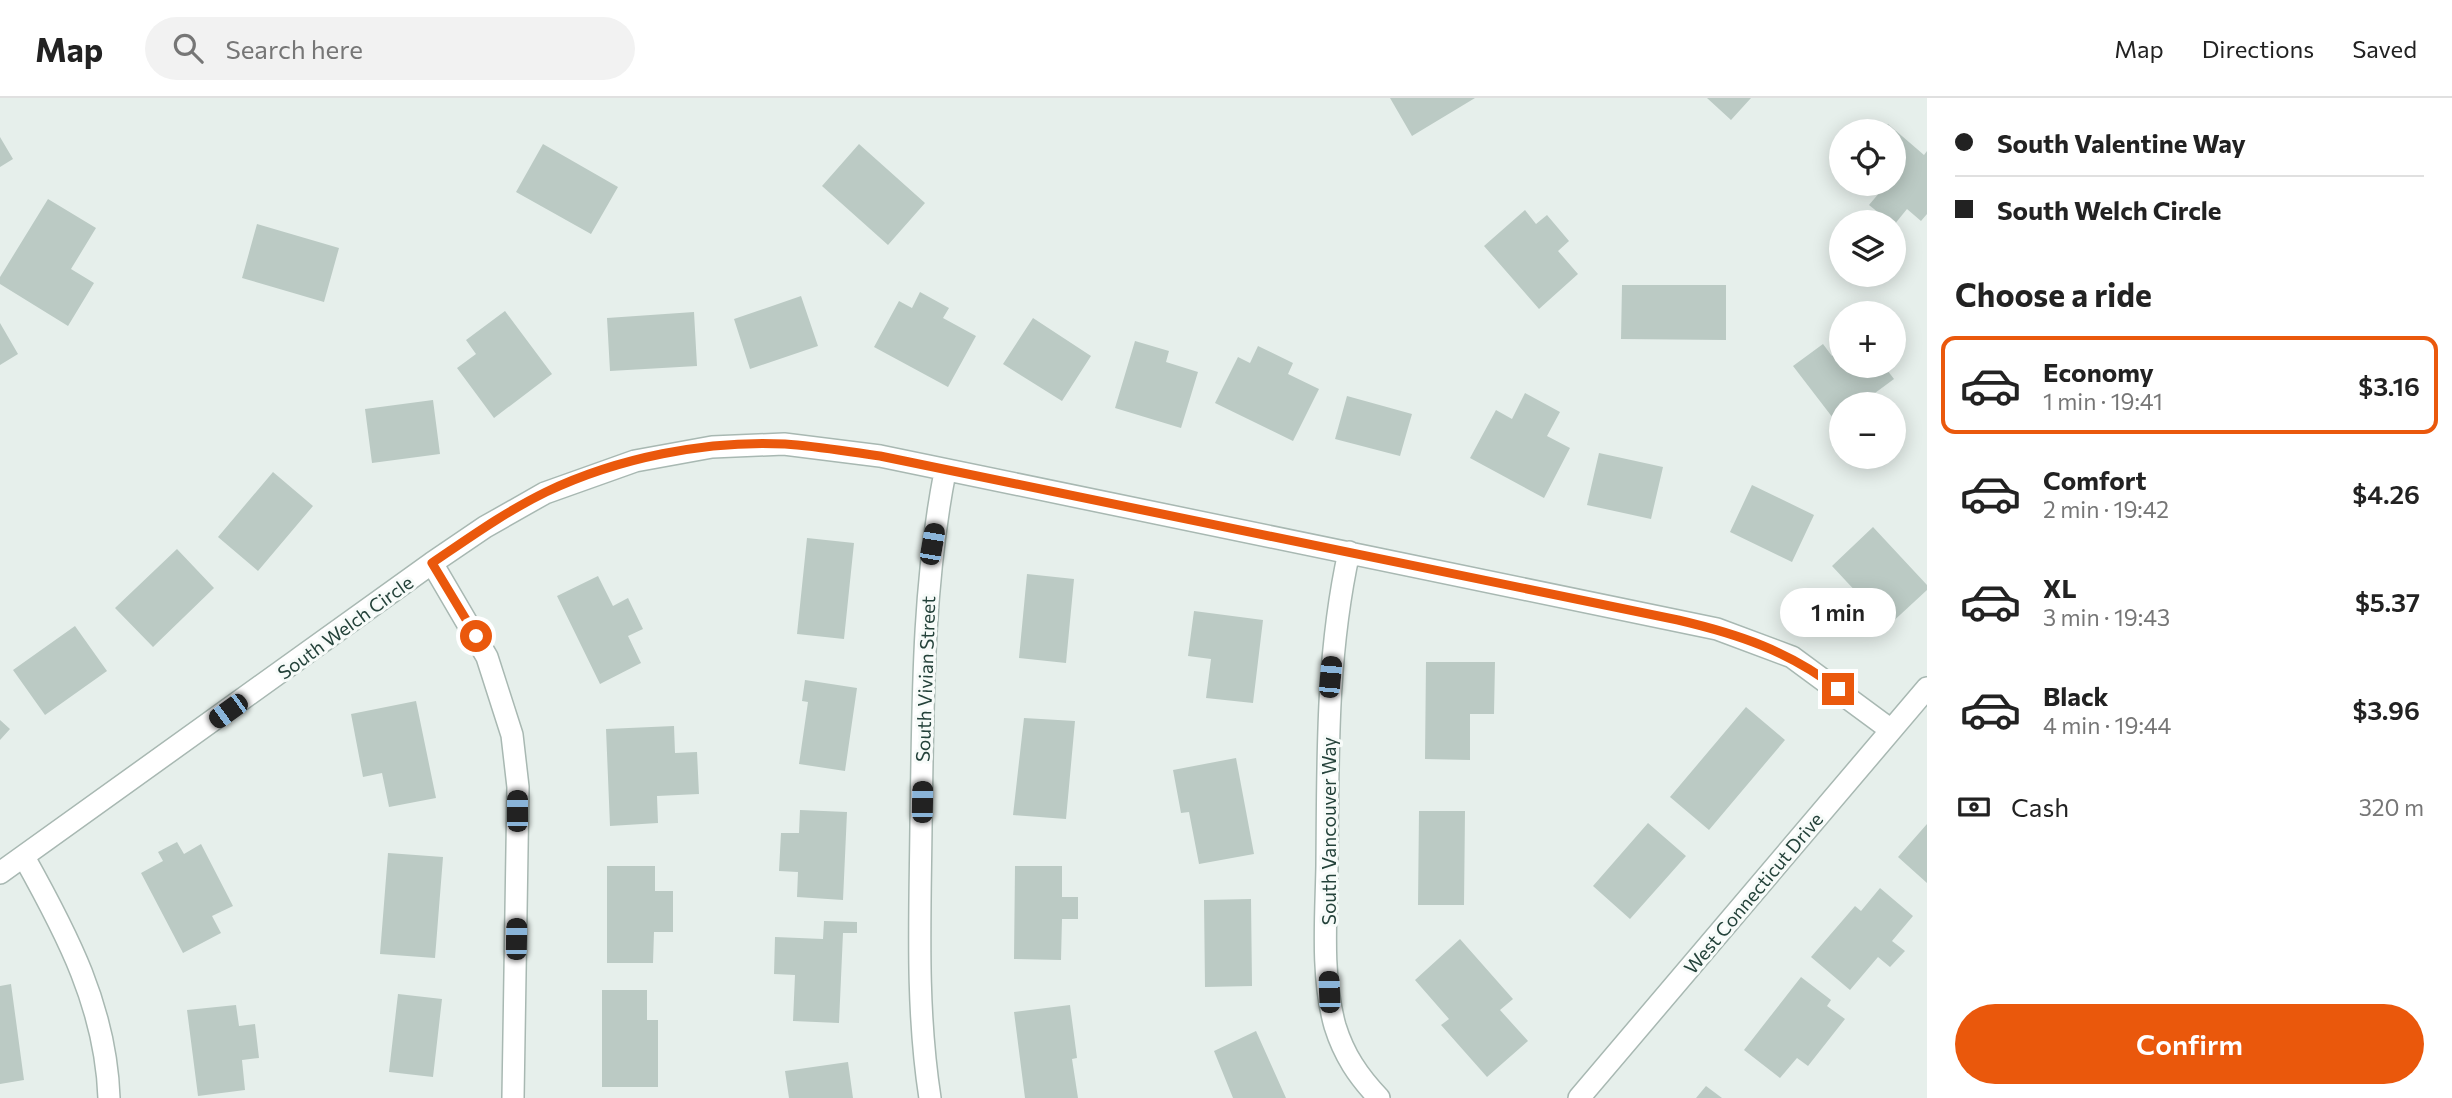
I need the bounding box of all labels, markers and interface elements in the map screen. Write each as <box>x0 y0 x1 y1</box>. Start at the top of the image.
search box <box>145 17 635 80</box>
text: Map <box>35 28 103 69</box>
icon: search <box>169 29 207 67</box>
text: Search here <box>225 33 363 64</box>
text: Map <box>2114 34 2164 63</box>
text: Directions <box>2202 34 2314 63</box>
text: Saved <box>2352 34 2417 63</box>
map controls <box>1829 119 1906 469</box>
button: locate <box>1829 119 1906 196</box>
text: South Valentine Way <box>1997 127 2246 158</box>
text: South Welch Circle <box>1997 194 2222 225</box>
button: layers <box>1829 210 1906 287</box>
text: Choose a ride <box>1955 274 2152 314</box>
button: + <box>1829 301 1906 378</box>
icon: car <box>1959 354 2022 417</box>
text: Economy <box>2043 356 2154 387</box>
text: $3.16 <box>2358 370 2420 401</box>
text: 1 min · 19:41 <box>2043 387 2163 415</box>
button: − <box>1829 392 1906 469</box>
icon: car <box>1959 462 2022 525</box>
text: Comfort <box>2043 464 2146 495</box>
text: $4.26 <box>2352 478 2420 509</box>
text: 2 min · 19:42 <box>2043 495 2169 523</box>
car <box>919 521 946 567</box>
street label: South Welch Circle <box>273 570 417 684</box>
icon: car <box>1959 570 2022 633</box>
text: XL <box>2043 572 2077 603</box>
text: $5.37 <box>2355 586 2420 617</box>
callout: 1 min <box>1780 588 1896 636</box>
street label: South Vivian Street <box>911 595 939 762</box>
text: 1 min <box>1811 598 1865 626</box>
text: 3 min · 19:43 <box>2043 603 2170 631</box>
route start <box>460 620 492 652</box>
car <box>1318 655 1343 699</box>
route end <box>1822 673 1854 705</box>
icon: car <box>1959 678 2022 741</box>
text: Black <box>2043 680 2109 711</box>
car <box>205 690 252 732</box>
text: $3.96 <box>2352 694 2420 725</box>
text: 4 min · 19:44 <box>2043 711 2171 739</box>
street label: South Vancouver Way <box>1317 737 1340 925</box>
car <box>912 781 933 823</box>
icon: cash <box>1955 788 1993 826</box>
car <box>507 790 528 832</box>
text: Cash <box>2011 791 2069 822</box>
text: 320 m <box>2359 793 2424 821</box>
street label: West Connecticut Drive <box>1679 808 1827 978</box>
car <box>506 918 527 960</box>
car <box>1318 971 1341 1013</box>
button: Confirm <box>1955 1004 2424 1084</box>

